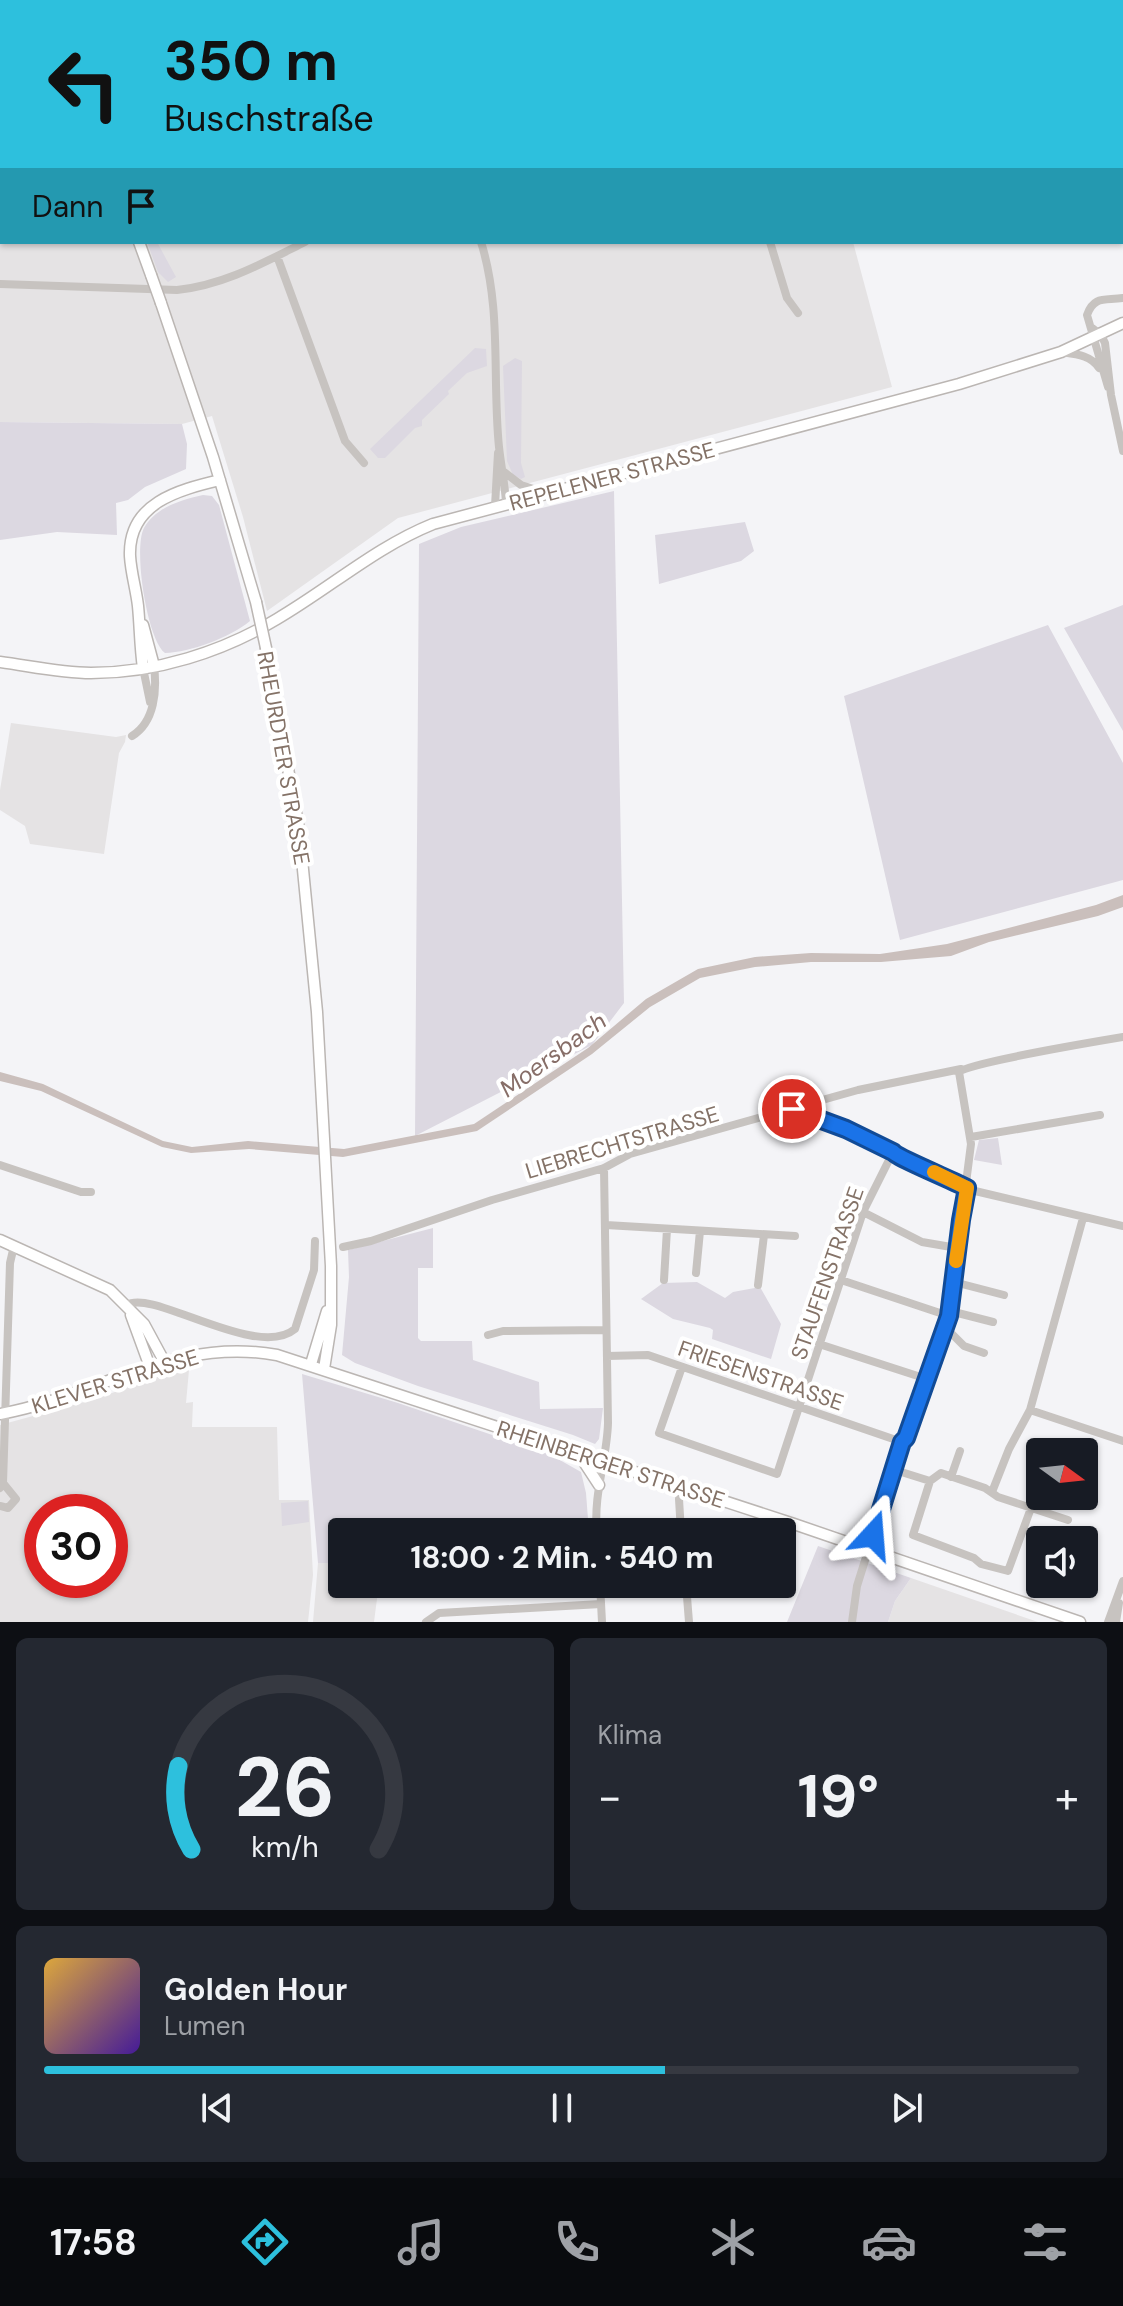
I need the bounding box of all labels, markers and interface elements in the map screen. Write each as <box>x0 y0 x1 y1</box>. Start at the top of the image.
text: 350 m <box>164 24 338 97</box>
icon: left <box>32 32 136 136</box>
text: Buschstraße <box>164 95 374 142</box>
icon: arrive <box>119 184 163 228</box>
text: Dann <box>32 187 103 226</box>
street label: REPELENER STRASSE <box>506 435 718 518</box>
street label: RHEURDTER STRASSE <box>250 649 317 867</box>
water label: Moersbach <box>493 1005 612 1104</box>
pin <box>758 1075 826 1143</box>
icon: arrive <box>770 1087 814 1131</box>
street label: LIEBRECHTSTRASSE <box>522 1099 723 1186</box>
street label: STAUFENSTRASSE <box>784 1183 871 1364</box>
street label: FRIESENSTRASSE <box>674 1334 847 1417</box>
street label: KLEVER STRASSE <box>28 1342 202 1421</box>
street label: RHEINBERGER STRASSE <box>493 1414 728 1515</box>
north arrow <box>1026 1438 1098 1510</box>
map controls <box>1026 1438 1098 1598</box>
position arrow <box>831 1493 915 1577</box>
speed limit sign: 30 <box>24 1494 128 1598</box>
button: sound <box>1026 1526 1098 1598</box>
text: 18:00 · 2 Min. · 540 m <box>411 1538 713 1577</box>
text: Klima <box>598 1718 662 1752</box>
text: 26 <box>234 1733 335 1842</box>
text: 19° <box>797 1757 879 1836</box>
text: − <box>598 1768 622 1826</box>
text: + <box>1055 1768 1079 1826</box>
text: km/h <box>251 1829 319 1866</box>
text: Golden Hour <box>164 1970 347 2009</box>
text: Lumen <box>164 2009 245 2043</box>
icon: previous <box>195 2086 239 2130</box>
icon: pause <box>540 2086 584 2130</box>
icon: next <box>885 2086 929 2130</box>
icon: directions <box>237 2214 293 2270</box>
icon: music <box>393 2214 449 2270</box>
icon: phone <box>549 2214 605 2270</box>
icon: climate <box>705 2214 761 2270</box>
icon: car <box>861 2214 917 2270</box>
icon: filters <box>1017 2214 1073 2270</box>
text: 17:58 <box>50 2219 137 2266</box>

